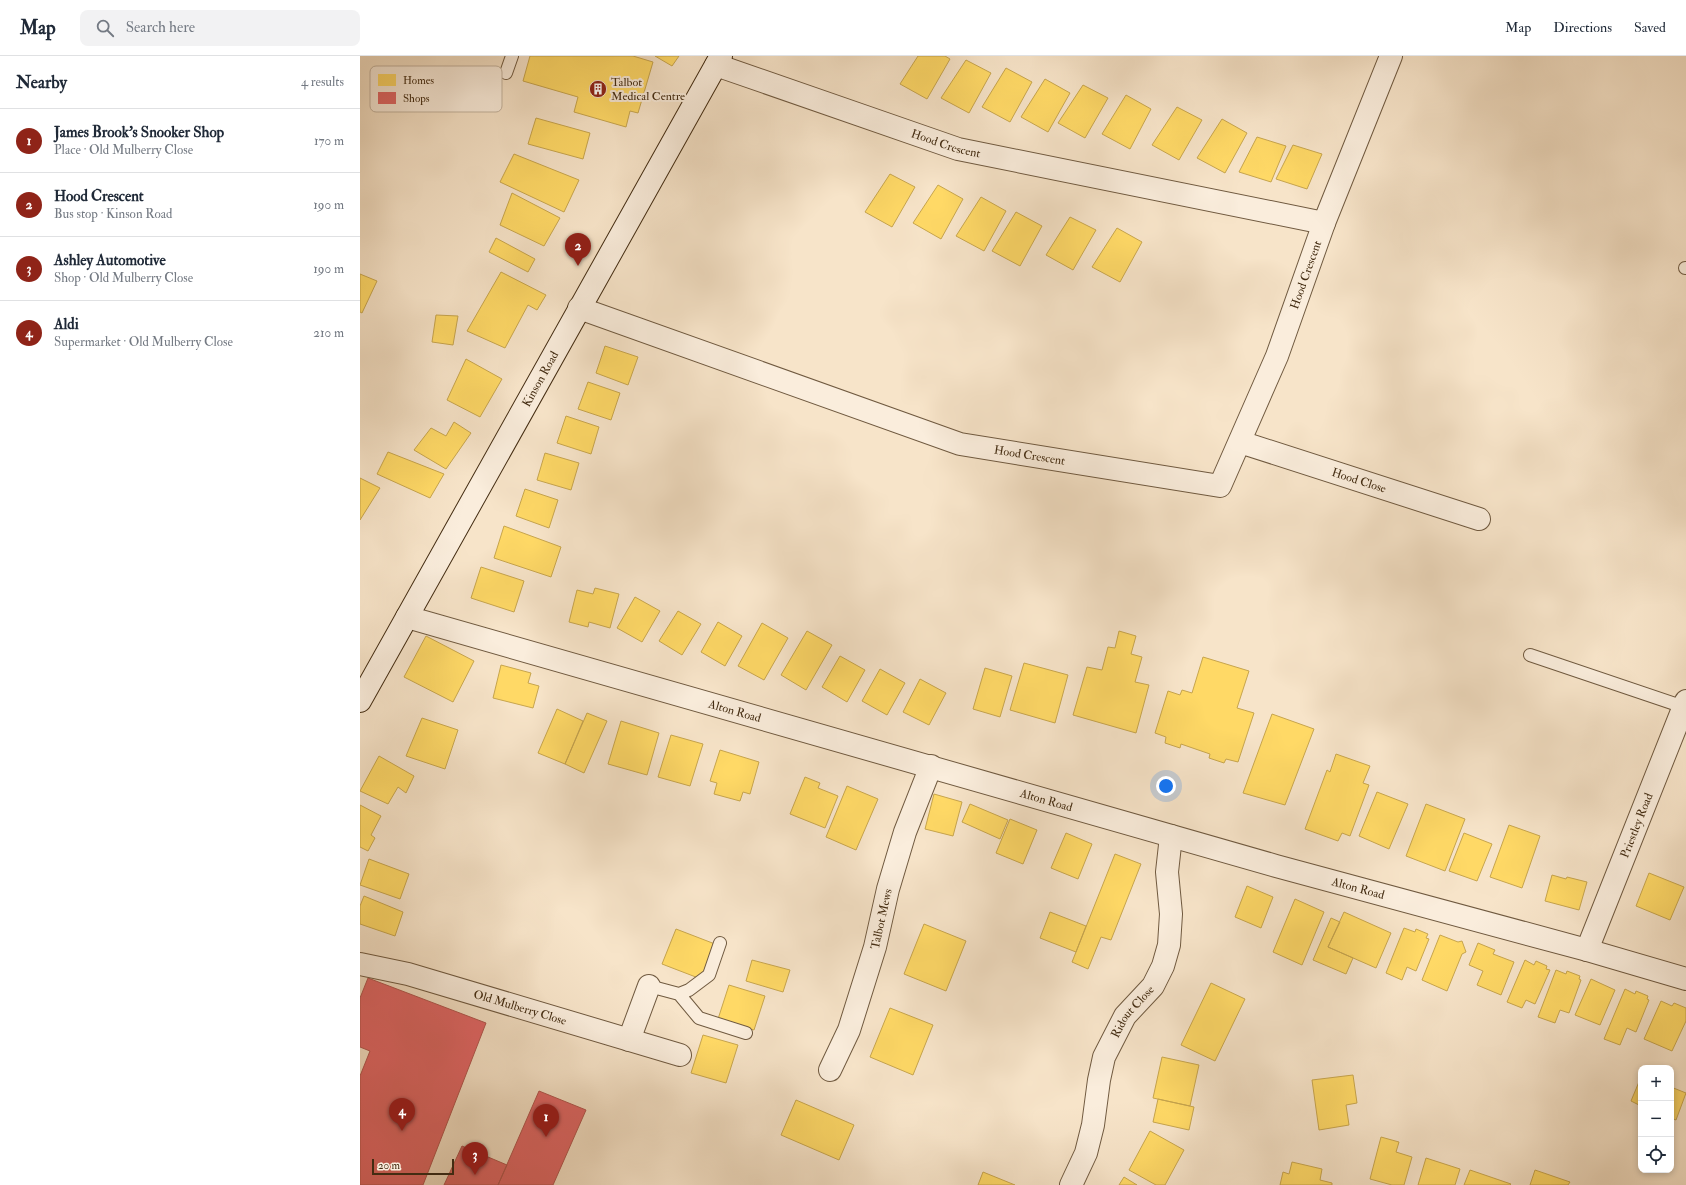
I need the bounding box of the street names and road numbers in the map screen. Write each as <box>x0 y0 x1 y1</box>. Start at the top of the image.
street label: Hood Crescent <box>909 126 982 161</box>
street label: Hood Crescent <box>1287 238 1325 311</box>
street label: Kinson Road <box>519 348 562 409</box>
street label: Hood Crescent <box>993 442 1066 468</box>
street label: Hood Close <box>1330 465 1388 496</box>
street label: Alton Road <box>706 696 763 726</box>
street label: Alton Road <box>1017 785 1074 815</box>
street label: Priestley Road <box>1617 791 1656 860</box>
street label: Alton Road <box>1329 874 1386 902</box>
street label: Talbot Mews <box>867 887 895 951</box>
street label: Ridout Close <box>1108 982 1157 1040</box>
street label: Old Mulberry Close <box>472 986 568 1028</box>

